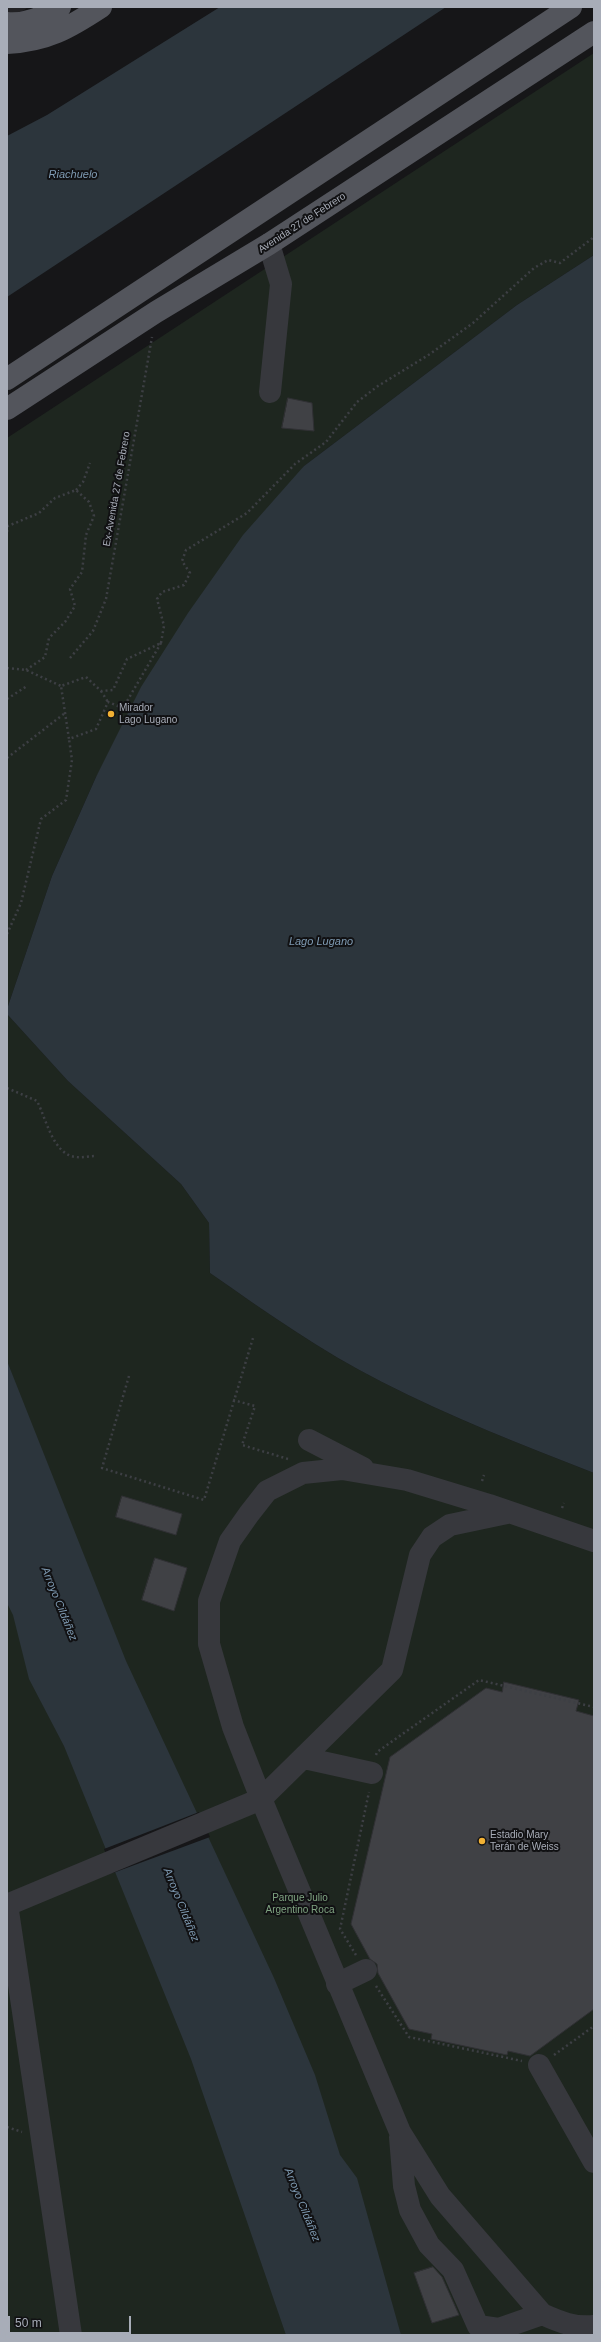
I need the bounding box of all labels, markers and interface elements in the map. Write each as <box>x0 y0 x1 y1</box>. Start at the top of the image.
water label: Riachuelo <box>49 168 97 182</box>
street label: Avenida 27 de Febrero <box>256 190 348 256</box>
street label: Ex-Avenida 27 de Febrero <box>101 431 133 547</box>
place label: Mirador Lago Lugano <box>119 702 177 726</box>
marker: Mirador Lago Lugano <box>106 709 116 719</box>
water label: Lago Lugano <box>289 935 353 949</box>
water label: Arroyo Cildáñez <box>38 1565 80 1643</box>
place label: Estadio Mary Terán de Weiss <box>490 1829 559 1852</box>
marker: Estadio Mary Terán de Weiss <box>477 1836 487 1846</box>
water label: Arroyo Cildáñez <box>160 1866 202 1944</box>
park label: Parque Julio Argentino Roca <box>266 1892 334 1916</box>
water label: Arroyo Cildáñez <box>281 2166 323 2244</box>
scale bar <box>10 2308 133 2334</box>
text: 50 m <box>15 2316 42 2330</box>

